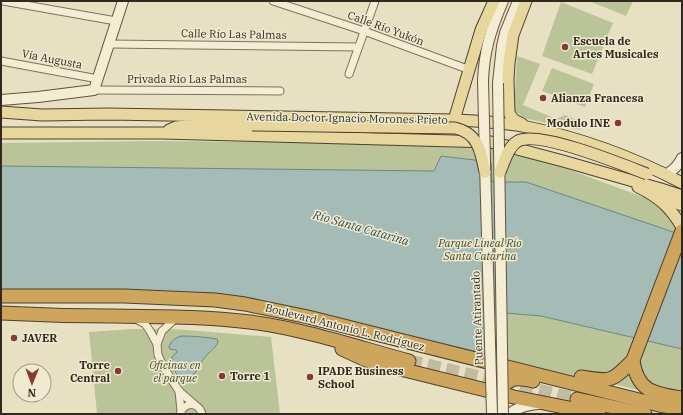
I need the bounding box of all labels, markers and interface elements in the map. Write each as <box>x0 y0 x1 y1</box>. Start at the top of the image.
street label: Calle Río Yukón <box>346 8 426 48</box>
street label: Calle Río Las Palmas <box>181 26 287 42</box>
place label: Escuela de Artes Musicales <box>573 34 659 61</box>
marker: Escuela de Artes Musicales <box>560 42 570 52</box>
street label: Vía Augusta <box>21 46 83 72</box>
street label: Privada Río Las Palmas <box>127 72 247 86</box>
place label: Alianza Francesa <box>551 91 644 105</box>
marker: Alianza Francesa <box>538 93 548 103</box>
street label: Avenida Doctor Ignacio Morones Prieto <box>246 109 448 127</box>
place label: Modulo INE <box>547 116 610 130</box>
marker: Modulo INE <box>613 118 623 128</box>
water label: Río Santa Catarina <box>310 206 411 249</box>
park label: Parque Lineal Río Santa Catarina <box>437 236 522 263</box>
street label: Puente Atirantado <box>468 271 486 365</box>
street label: Boulevard Antonio L. Rodríguez <box>264 300 427 354</box>
place label: JAVER <box>22 331 57 345</box>
marker: JAVER <box>9 333 19 343</box>
place label: Torre Central <box>70 358 110 385</box>
park label: Oficinas en el parque <box>149 358 202 385</box>
north arrow <box>12 363 52 403</box>
place label: IPADE Business School <box>318 364 404 391</box>
marker: Torre Central <box>113 366 123 376</box>
place label: Torre 1 <box>230 369 270 383</box>
marker: Torre 1 <box>217 371 227 381</box>
marker: IPADE Business School <box>305 372 315 382</box>
text: N <box>27 386 36 400</box>

